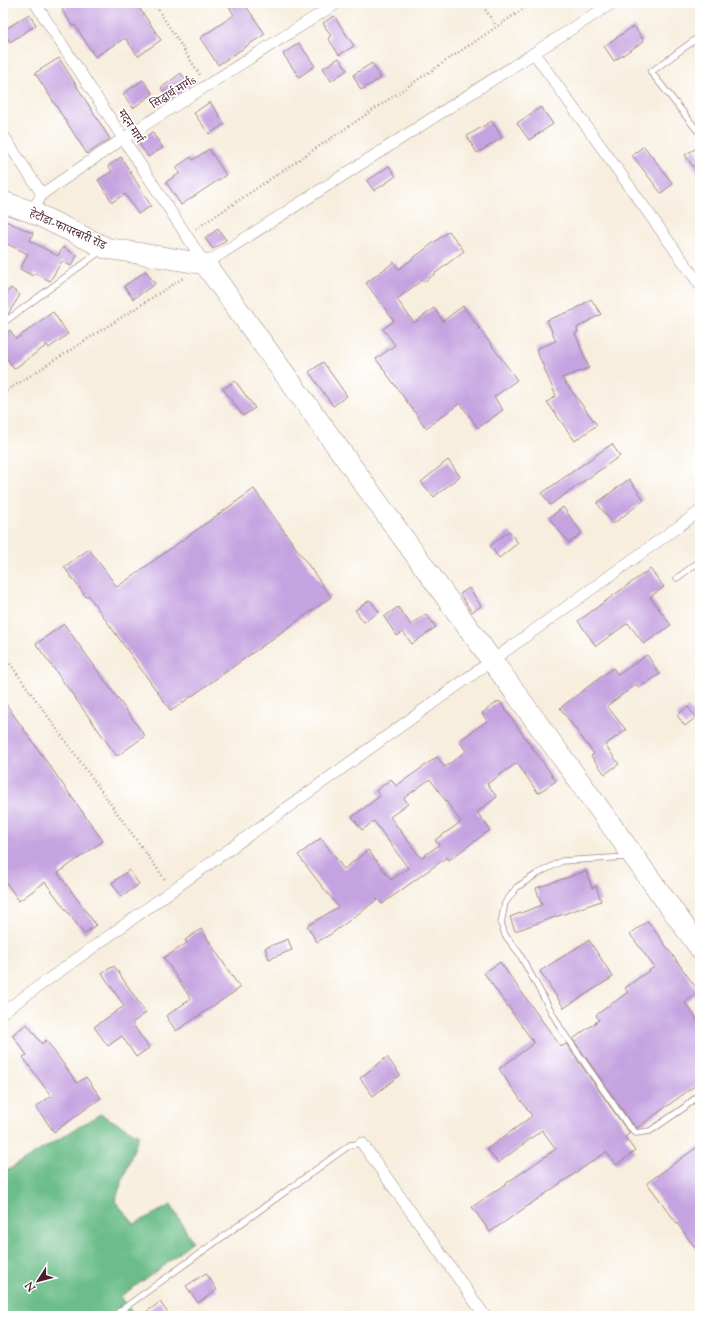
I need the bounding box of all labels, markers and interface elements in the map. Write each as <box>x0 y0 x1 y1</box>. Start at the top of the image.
street label: सिद्धार्थ मार्गs <box>146 72 200 115</box>
street label: मदन मार्ग <box>112 105 148 148</box>
street label: हेटौडा-फापरबारी रोड <box>25 205 110 255</box>
north arrow <box>18 1261 58 1301</box>
text: N <box>22 1278 40 1295</box>

